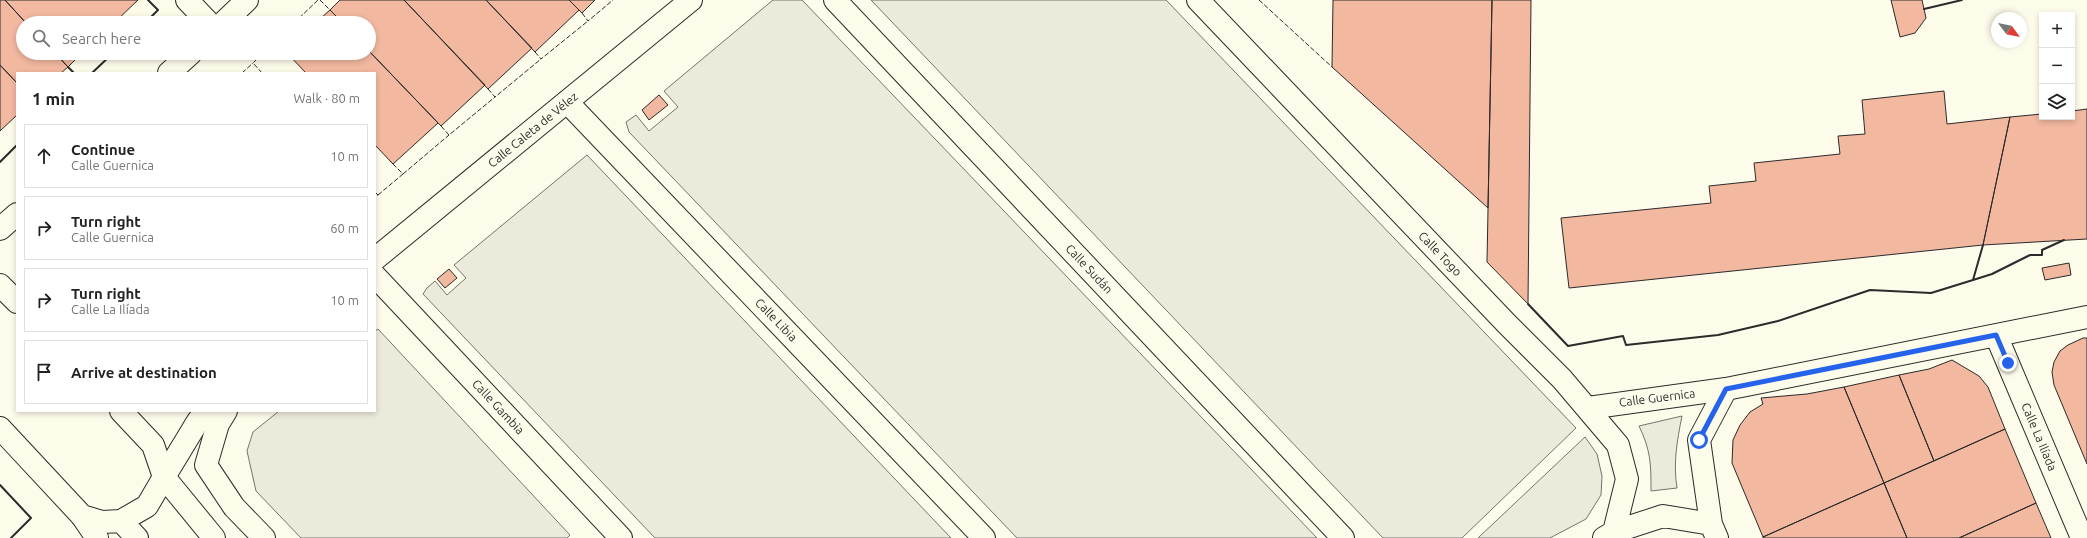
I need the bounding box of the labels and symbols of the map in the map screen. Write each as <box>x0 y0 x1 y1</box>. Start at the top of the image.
north arrow <box>1991 12 2027 48</box>
street label: Calle Caleta de Vélez <box>485 89 581 170</box>
street label: Calle Togo <box>1416 229 1465 278</box>
street label: Calle Sudán <box>1063 241 1115 296</box>
street label: Calle Libia <box>753 296 800 344</box>
route end <box>1999 354 2017 372</box>
street label: Calle Gambia <box>470 377 527 437</box>
street label: Calle Guernica <box>1618 386 1696 409</box>
street label: Calle La Ilíada <box>2019 401 2060 473</box>
route start <box>1690 431 1708 449</box>

